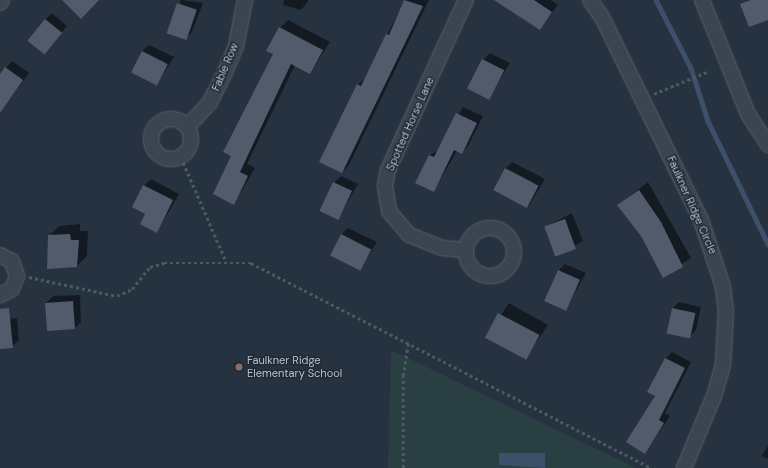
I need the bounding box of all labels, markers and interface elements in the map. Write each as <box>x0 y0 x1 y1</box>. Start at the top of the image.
street label: Fable Row <box>209 41 241 93</box>
street label: Spotted Horse Lane <box>383 75 437 173</box>
street label: Faulkner Ridge Circle <box>664 154 720 256</box>
place label: Faulkner Ridge Elementary School <box>247 354 342 380</box>
marker: Faulkner Ridge Elementary School <box>234 362 244 372</box>

